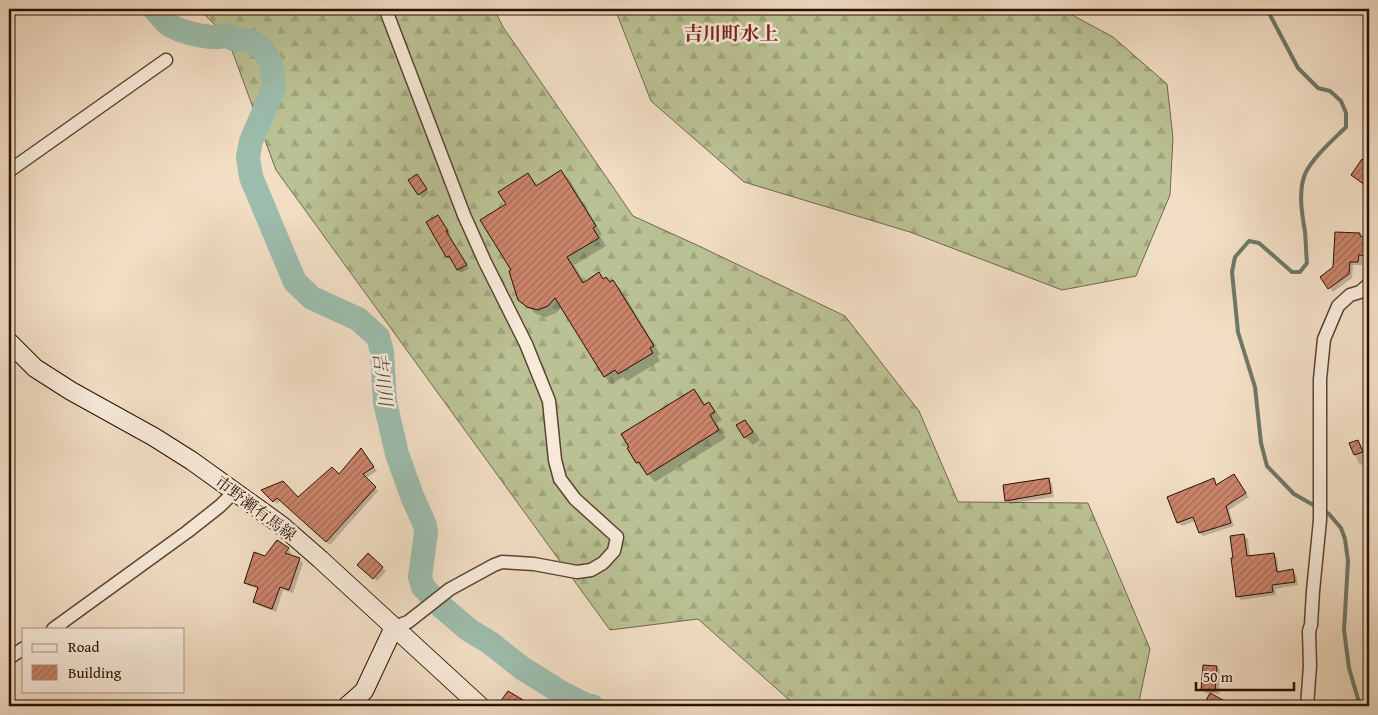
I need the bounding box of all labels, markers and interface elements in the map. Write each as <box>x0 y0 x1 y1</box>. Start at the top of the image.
district label: 吉川町水上 <box>683 19 779 47</box>
water label: 吉川川 <box>366 351 400 409</box>
street label: 市野瀬有馬線 <box>210 470 302 546</box>
legend <box>22 628 185 692</box>
text: Road <box>68 636 99 657</box>
scale bar <box>1196 660 1293 692</box>
text: Building <box>68 662 122 683</box>
text: 50 m <box>1203 666 1234 687</box>

